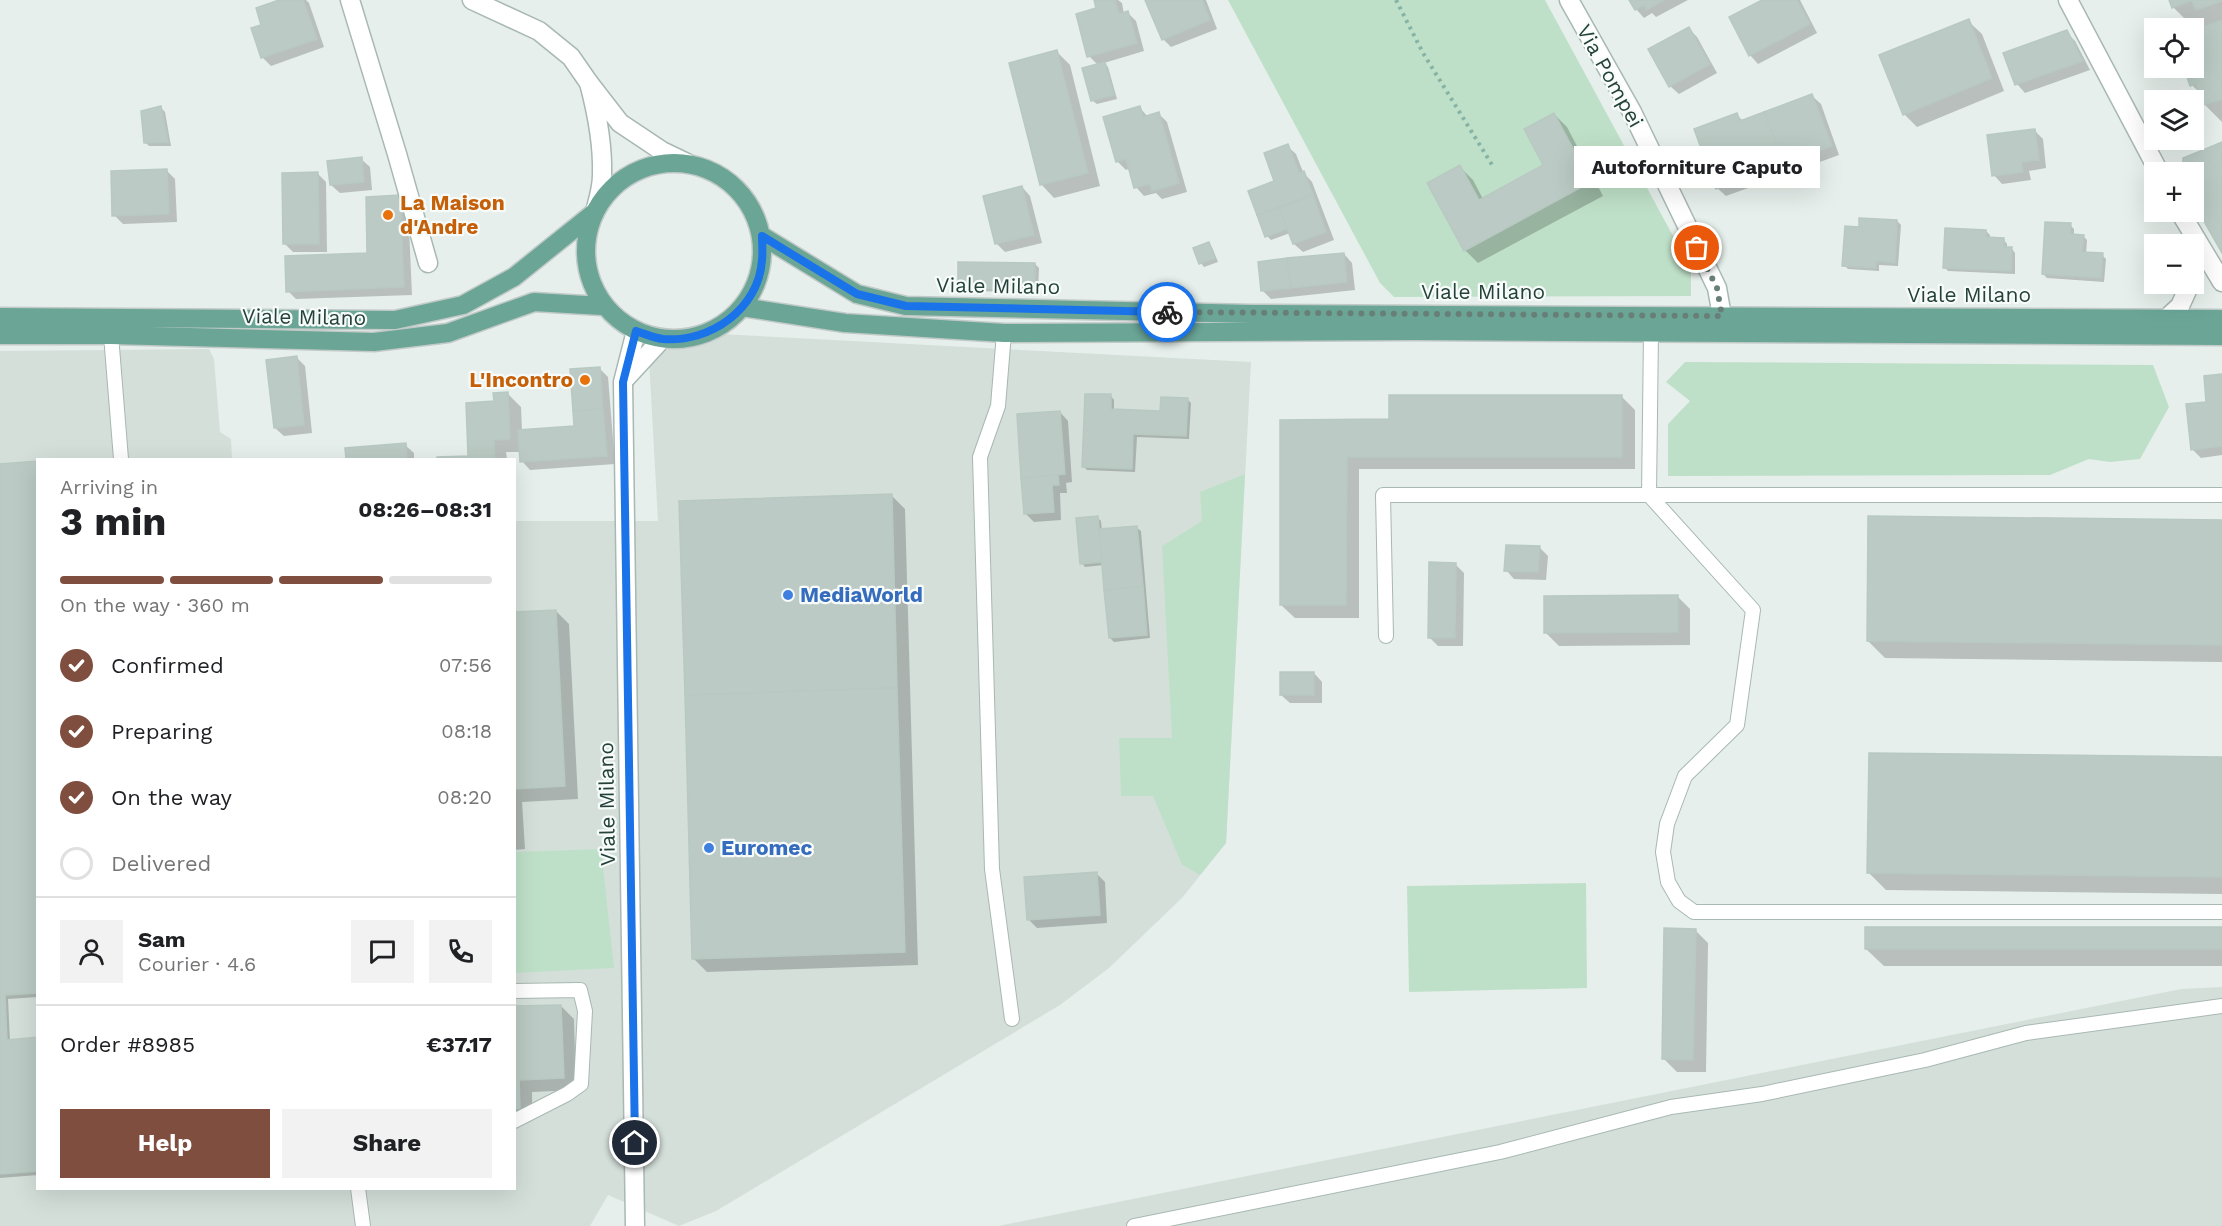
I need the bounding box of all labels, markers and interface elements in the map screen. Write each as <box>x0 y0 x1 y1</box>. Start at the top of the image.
map controls <box>2144 18 2204 294</box>
button: locate <box>2144 18 2204 78</box>
street label: Via Pompei <box>1572 20 1649 132</box>
button: layers <box>2144 90 2204 150</box>
callout: Autoforniture Caputo <box>1574 146 1820 188</box>
text: Autoforniture Caputo <box>1591 155 1803 179</box>
button: + <box>2144 162 2204 222</box>
place label: La Maison d'Andre <box>400 190 505 239</box>
marker: La Maison d'Andre <box>381 208 395 222</box>
pin <box>1671 222 1722 273</box>
icon: bag <box>1680 231 1713 264</box>
button: − <box>2144 234 2204 294</box>
street label: Viale Milano <box>936 272 1060 299</box>
street label: Viale Milano <box>1421 279 1545 304</box>
courier <box>1137 282 1197 342</box>
street label: Viale Milano <box>1907 282 2031 307</box>
icon: bike <box>1151 296 1184 329</box>
street label: Viale Milano <box>242 303 366 330</box>
place label: L'Incontro <box>469 367 573 392</box>
marker: L'Incontro <box>578 373 592 387</box>
text: Arriving in <box>60 475 158 499</box>
text: 08:26–08:31 <box>358 497 492 522</box>
text: 3 min <box>60 499 167 544</box>
place label: MediaWorld <box>800 582 923 607</box>
marker: MediaWorld <box>781 588 795 602</box>
text: On the way · 360 m <box>60 593 250 617</box>
icon: check <box>60 649 93 682</box>
text: Confirmed <box>111 653 224 678</box>
text: 07:56 <box>439 653 492 677</box>
icon: check <box>60 715 93 748</box>
text: Preparing <box>111 719 212 744</box>
text: 08:18 <box>441 719 492 743</box>
street label: Viale Milano <box>593 742 620 866</box>
icon: check <box>60 781 93 814</box>
text: On the way <box>111 785 232 810</box>
text: 08:20 <box>437 785 492 809</box>
place label: Euromec <box>721 835 813 860</box>
marker: Euromec <box>702 841 716 855</box>
text: Delivered <box>111 851 211 876</box>
button: person <box>60 920 123 983</box>
button: chat <box>351 920 414 983</box>
button: phone <box>429 920 492 983</box>
text: Sam <box>138 927 186 952</box>
text: Courier · 4.6 <box>138 952 256 976</box>
text: Order #8985 <box>60 1032 195 1057</box>
text: €37.17 <box>426 1032 492 1057</box>
button: Help <box>60 1109 270 1178</box>
button: Share <box>282 1109 492 1178</box>
pin <box>609 1117 660 1168</box>
icon: home <box>618 1126 651 1159</box>

